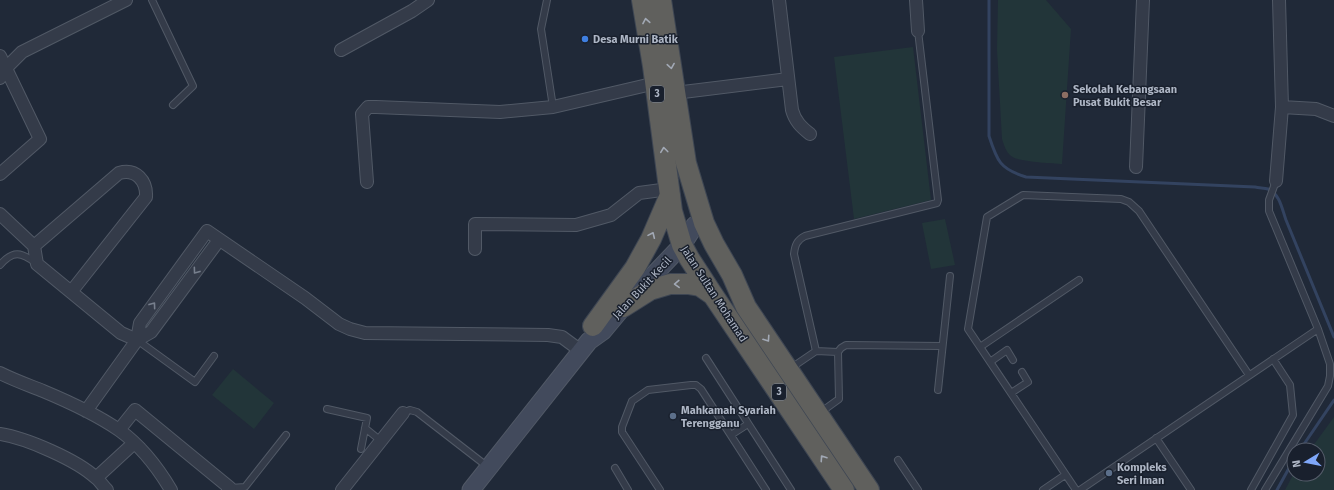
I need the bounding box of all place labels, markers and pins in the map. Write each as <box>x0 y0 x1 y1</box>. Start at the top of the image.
place label: Desa Murni Batik <box>593 33 679 46</box>
marker: Desa Murni Batik <box>580 34 590 44</box>
place label: Sekolah Kebangsaan Pusat Bukit Besar <box>1073 83 1177 109</box>
marker: Sekolah Kebangsaan Pusat Bukit Besar <box>1060 90 1070 100</box>
place label: Mahkamah Syariah Terengganu <box>681 404 776 430</box>
marker: Mahkamah Syariah Terengganu <box>668 411 678 421</box>
place label: Kompleks Seri Iman <box>1117 461 1167 487</box>
marker: Kompleks Seri Iman <box>1104 468 1114 478</box>

